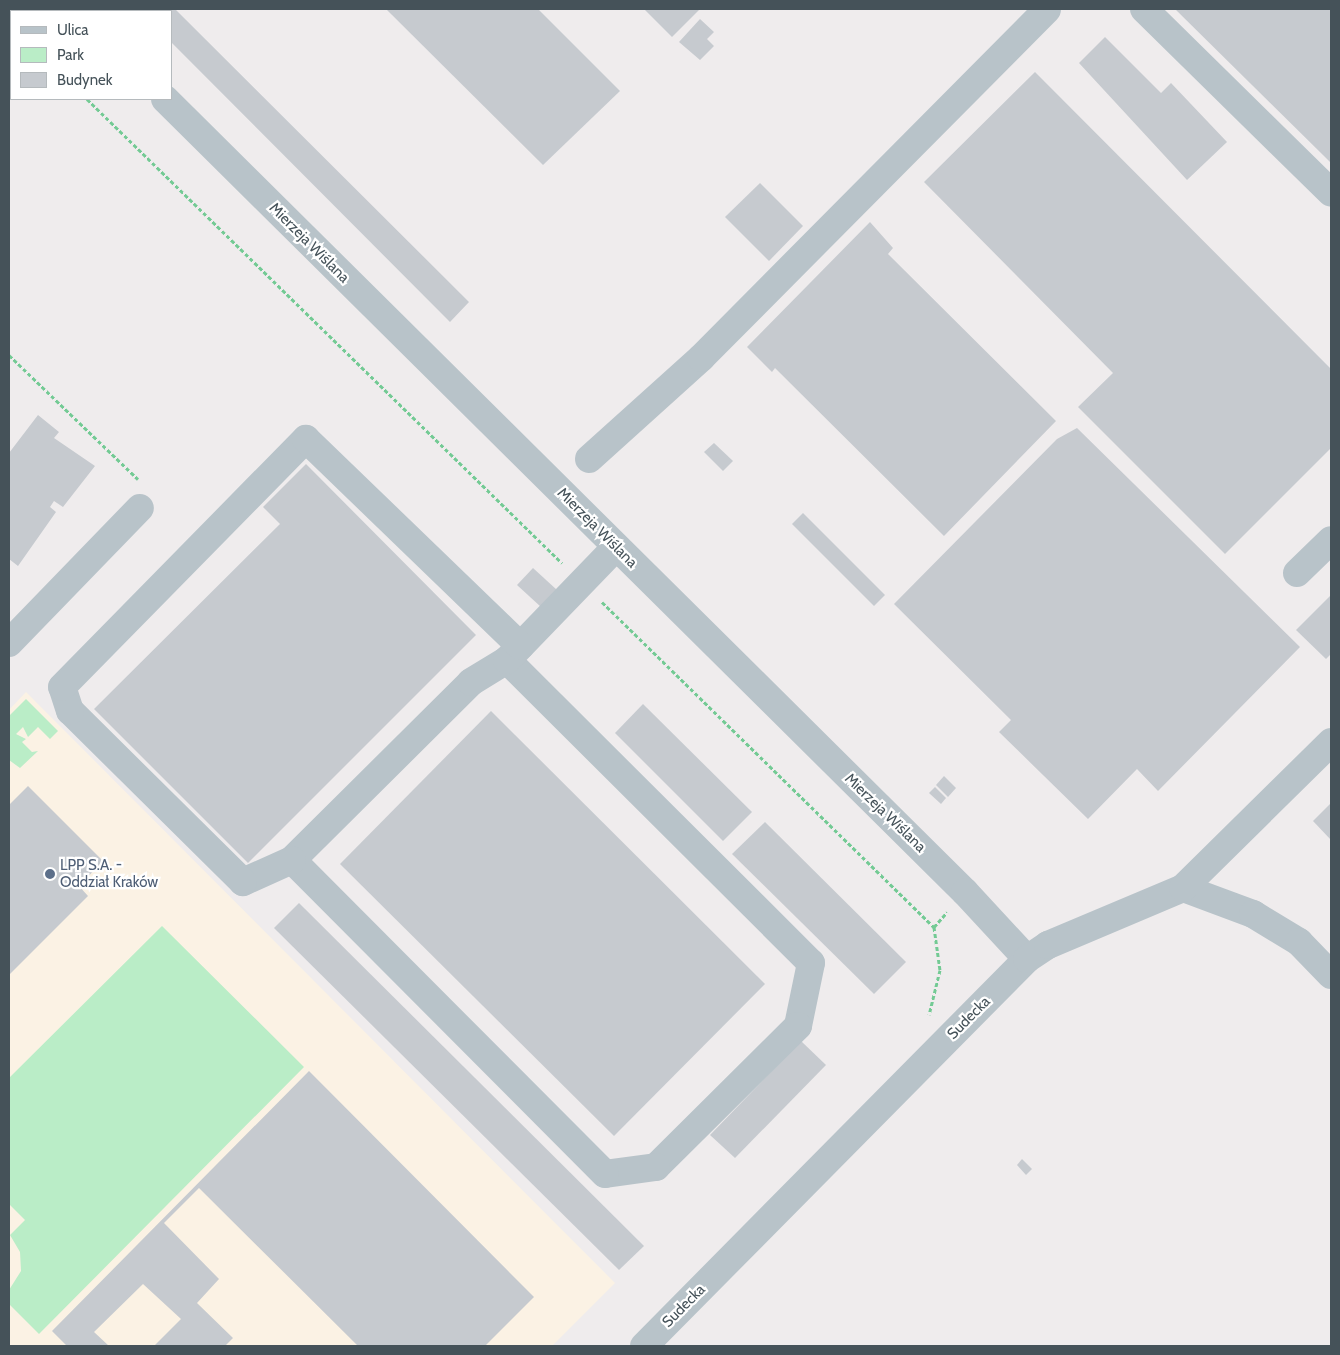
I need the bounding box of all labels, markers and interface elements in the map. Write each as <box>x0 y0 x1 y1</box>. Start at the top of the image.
legend <box>10 10 172 100</box>
text: Ulica <box>57 21 88 39</box>
text: Park <box>57 46 84 64</box>
text: Budynek <box>57 71 112 89</box>
street label: Mierzeja Wiślana <box>265 199 353 287</box>
street label: Mierzeja Wiślana <box>553 484 641 572</box>
street label: Mierzeja Wiślana <box>841 770 929 856</box>
place label: LPP S.A. - Oddział Kraków <box>60 856 158 891</box>
marker: LPP S.A. - Oddział Kraków <box>44 868 56 880</box>
street label: Sudecka <box>944 993 994 1043</box>
street label: Sudecka <box>659 1281 709 1331</box>

